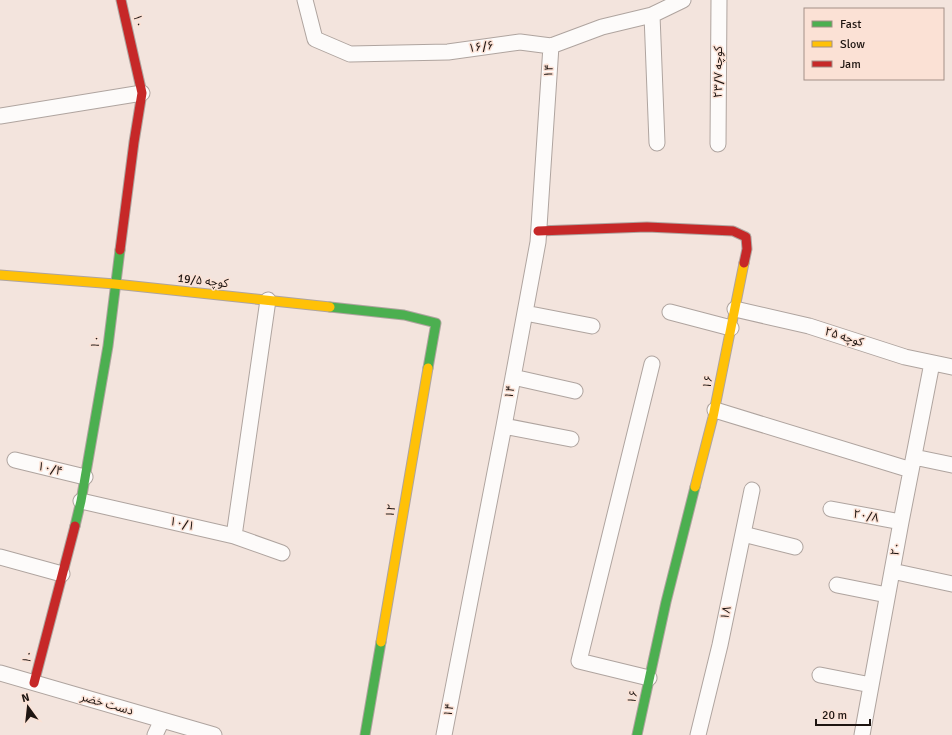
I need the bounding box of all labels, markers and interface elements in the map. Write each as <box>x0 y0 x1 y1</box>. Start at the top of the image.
legend <box>804 8 944 80</box>
street label: ۱۰ <box>129 13 147 29</box>
text: Fast <box>840 17 861 32</box>
text: Slow <box>840 37 865 52</box>
street label: ۱۶/۶ <box>467 38 495 56</box>
street label: کوچه ۲۳/۷ <box>711 45 726 98</box>
text: Jam <box>840 57 861 72</box>
street label: ۱۴ <box>541 64 557 78</box>
street label: کوچه 19/۵ <box>177 271 230 291</box>
street label: کوچه ۲۵ <box>823 324 866 350</box>
street label: ۱۰ <box>88 334 104 350</box>
street label: ۱۶ <box>699 374 717 390</box>
street label: ۱۴ <box>501 384 519 400</box>
street label: ۱۰/۴ <box>36 459 64 479</box>
street label: ۱۲ <box>382 503 400 519</box>
street label: ۲۰/۸ <box>852 506 880 526</box>
street label: ۱۰/۱ <box>168 514 196 534</box>
street label: ۲۰ <box>887 541 905 557</box>
street label: ۱۸ <box>717 605 735 621</box>
street label: ۱۰ <box>19 648 37 666</box>
north arrow <box>8 687 48 727</box>
street label: دست خضر <box>78 689 135 719</box>
street label: ۱۶ <box>624 689 642 705</box>
text: N <box>20 691 31 705</box>
scale bar <box>816 701 870 727</box>
street label: ۱۴ <box>440 702 458 718</box>
text: 20 m <box>822 708 847 723</box>

